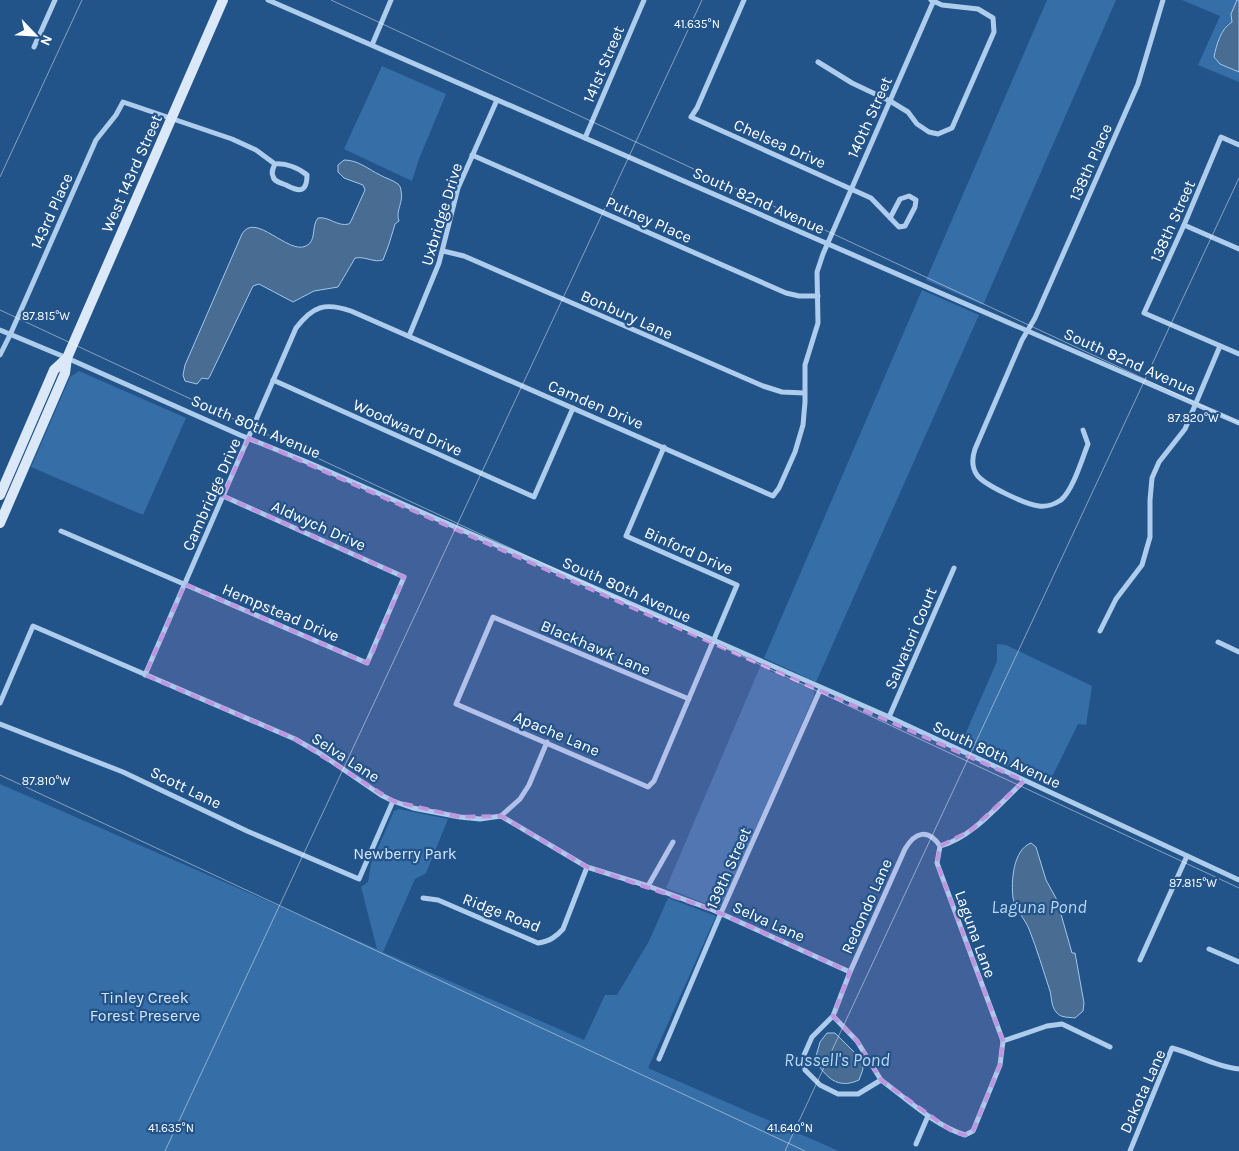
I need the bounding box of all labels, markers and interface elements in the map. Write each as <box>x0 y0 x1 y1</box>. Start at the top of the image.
north arrow <box>10 10 60 60</box>
text: 41.635°N <box>674 17 720 31</box>
street label: 141st Street <box>579 23 628 105</box>
text: N <box>37 32 56 48</box>
street label: 140th Street <box>843 74 896 161</box>
street label: West 143rd Street <box>97 111 166 235</box>
street label: Chelsea Drive <box>731 115 829 172</box>
street label: 138th Place <box>1065 121 1116 204</box>
street label: Uxbridge Drive <box>417 160 466 268</box>
street label: South 82nd Avenue <box>690 163 828 238</box>
street label: 143rd Place <box>26 170 77 252</box>
street label: 138th Street <box>1146 177 1199 265</box>
street label: Putney Place <box>603 192 695 247</box>
street label: Bonbury Lane <box>578 286 676 343</box>
text: 87.815°W <box>22 309 70 323</box>
street label: South 82nd Avenue <box>1061 324 1199 399</box>
street label: Camden Drive <box>545 376 647 433</box>
street label: South 80th Avenue <box>188 391 324 462</box>
street label: Woodward Drive <box>350 395 465 460</box>
text: 87.820°W <box>1167 411 1219 425</box>
street label: Cambridge Drive <box>178 435 245 554</box>
street label: Aldwych Drive <box>269 496 369 555</box>
street label: Binford Drive <box>642 522 736 578</box>
street label: South 80th Avenue <box>559 553 694 626</box>
street label: Hempstead Drive <box>219 579 342 646</box>
street label: Salvatori Court <box>880 584 940 692</box>
street label: Blackhawk Lane <box>538 616 654 679</box>
street label: Apache Lane <box>511 707 603 760</box>
street label: South 80th Avenue <box>930 716 1064 792</box>
street label: Selva Lane <box>308 728 383 786</box>
street label: Scott Lane <box>147 762 224 813</box>
text: 87.810°W <box>22 774 70 788</box>
street label: 139th Street <box>702 824 755 912</box>
park label: Newberry Park <box>353 844 457 863</box>
street label: Redondo Lane <box>837 856 896 957</box>
text: 87.815°W <box>1169 876 1217 890</box>
street label: Laguna Lane <box>951 888 1000 980</box>
street label: Ridge Road <box>460 889 543 936</box>
water label: Laguna Pond <box>991 896 1087 918</box>
street label: Selva Lane <box>730 897 808 946</box>
park label: Tinley Creek Forest Preserve <box>90 988 200 1025</box>
street label: Dakota Lane <box>1115 1046 1169 1136</box>
water label: Russell's Pond <box>784 1049 890 1071</box>
text: 41.635°N <box>148 1121 194 1135</box>
text: 41.640°N <box>767 1121 813 1135</box>

